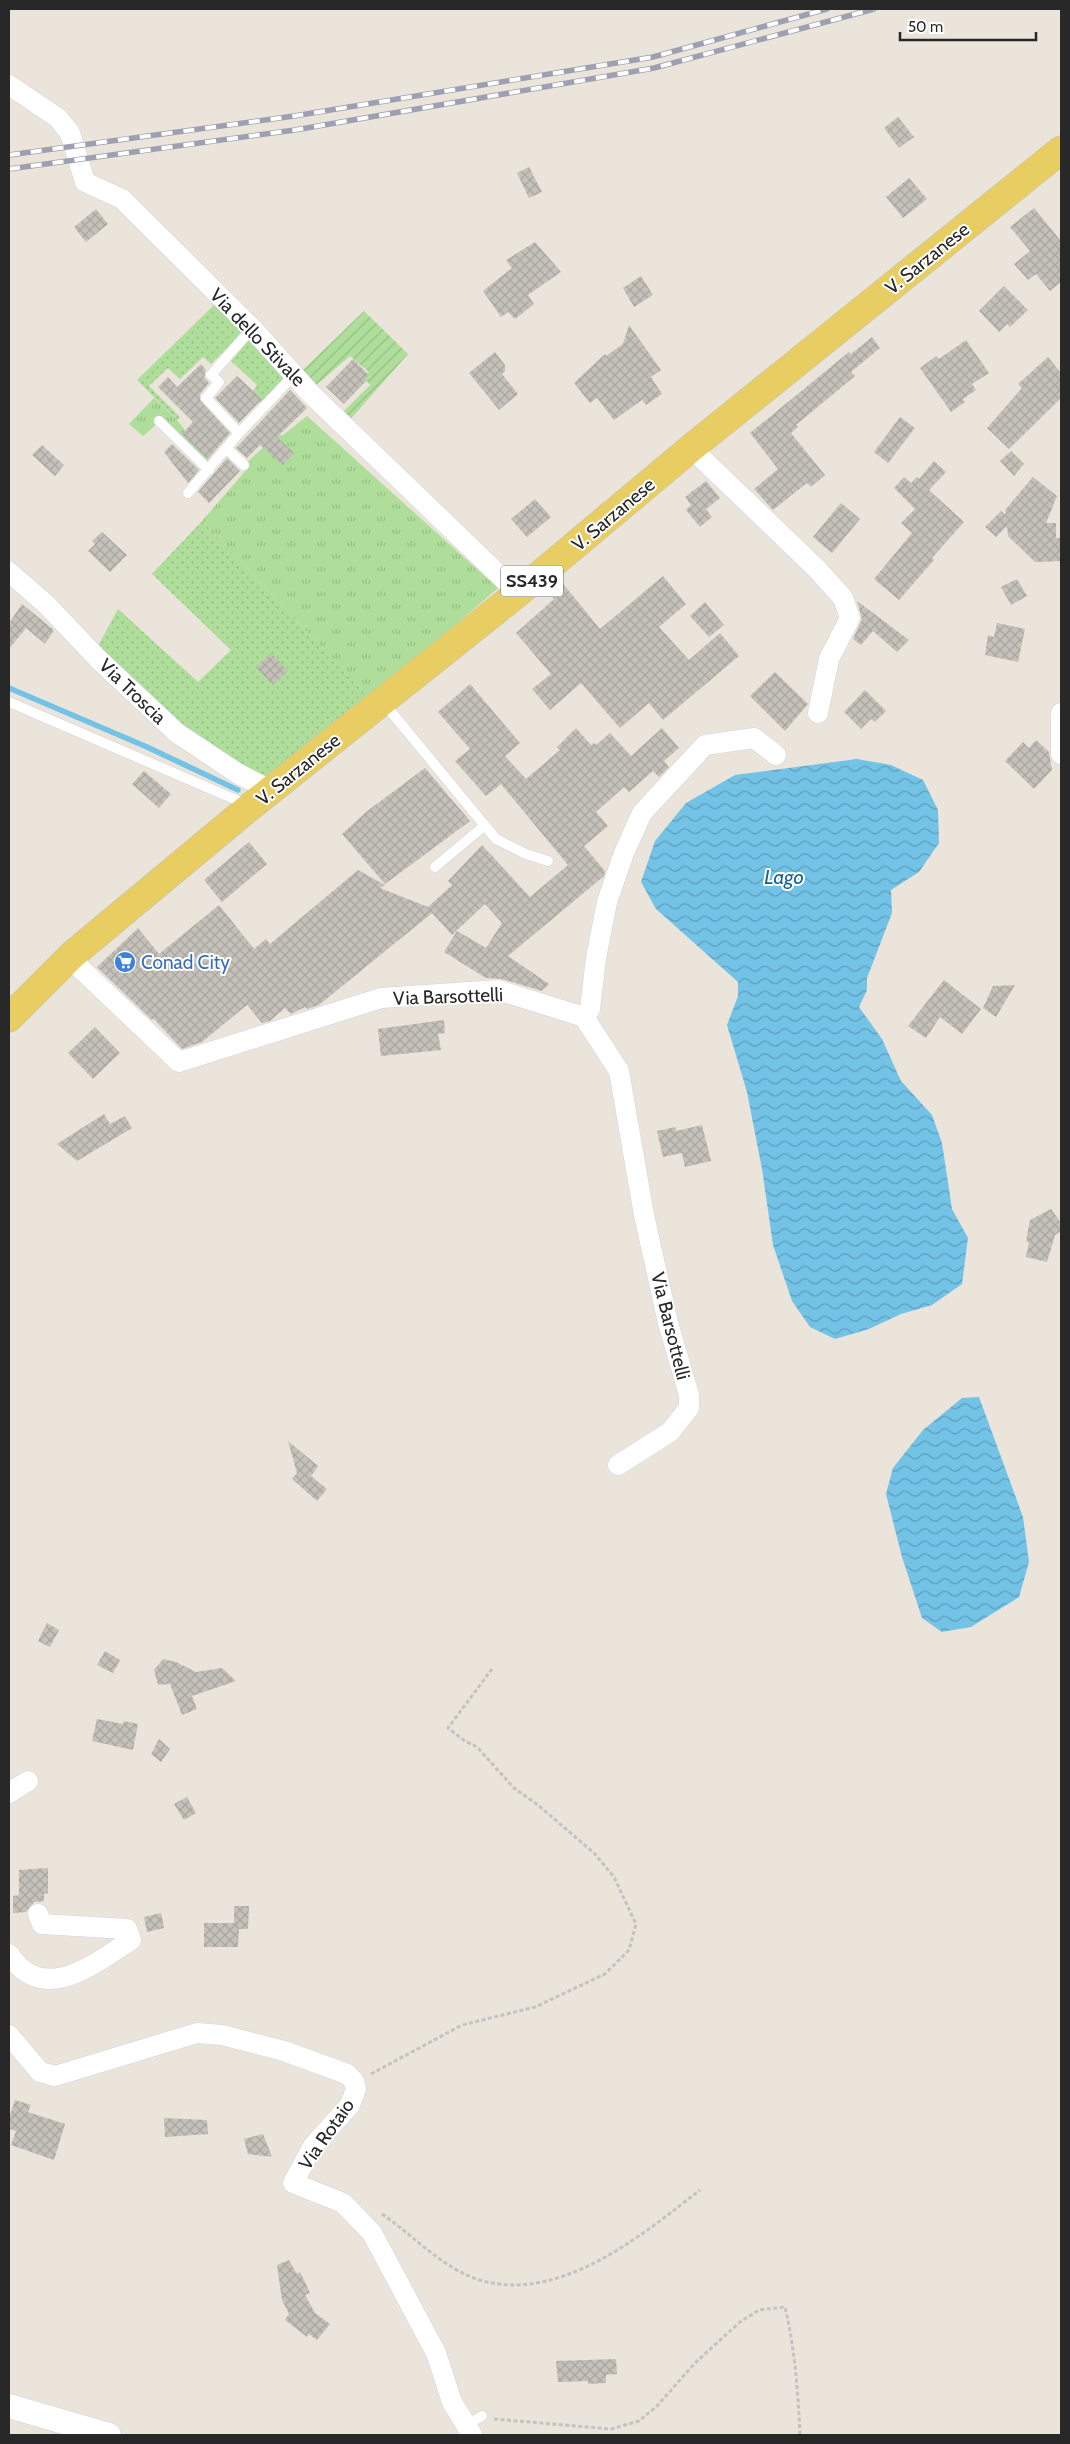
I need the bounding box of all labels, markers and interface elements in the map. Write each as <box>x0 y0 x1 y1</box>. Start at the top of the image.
scale bar <box>900 10 1036 42</box>
text: 50 m <box>908 18 943 36</box>
street label: V. Sarzanese <box>881 217 974 299</box>
street label: Via dello Stivale <box>205 284 310 391</box>
street label: V. Sarzanese <box>567 473 660 556</box>
road number: SS439 <box>501 566 563 596</box>
street label: Via Troscia <box>94 654 171 729</box>
street label: V. Sarzanese <box>252 728 345 810</box>
water label: Lago <box>764 865 804 889</box>
supermarket icon: Conad City <box>113 950 137 974</box>
place label: Conad City <box>141 951 230 974</box>
street label: Via Barsottelli <box>393 983 503 1010</box>
street label: Via Barsottelli <box>646 1270 695 1382</box>
street label: Via Rotaio <box>294 2094 359 2174</box>

